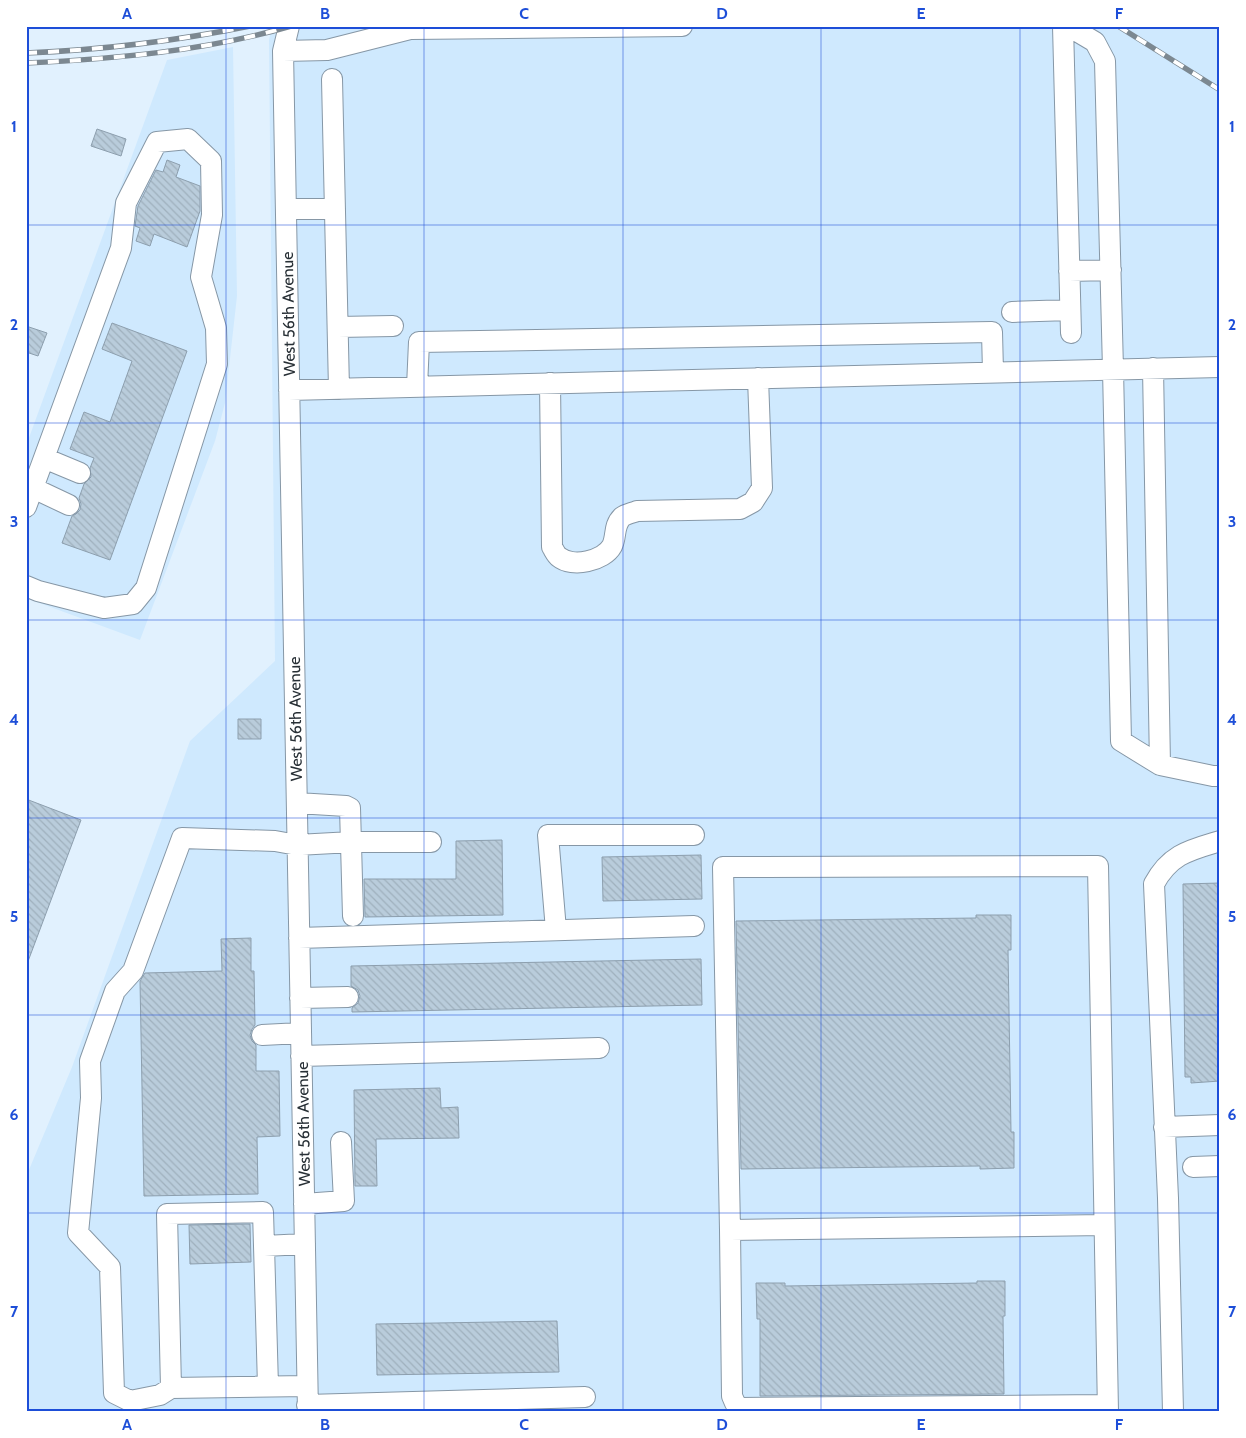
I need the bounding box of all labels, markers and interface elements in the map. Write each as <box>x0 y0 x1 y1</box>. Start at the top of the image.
text: A <box>122 4 132 23</box>
text: B <box>320 4 330 23</box>
text: C <box>519 4 529 23</box>
text: D <box>716 4 728 23</box>
text: E <box>916 4 926 23</box>
text: F <box>1115 4 1124 23</box>
text: 1 <box>11 117 17 136</box>
text: 1 <box>1229 117 1235 136</box>
street label: West 56th Avenue <box>278 252 299 376</box>
text: 2 <box>10 315 18 334</box>
text: 2 <box>1228 315 1236 334</box>
text: 3 <box>10 512 18 531</box>
text: 3 <box>1228 512 1236 531</box>
street label: West 56th Avenue <box>285 657 306 781</box>
text: 4 <box>9 710 19 729</box>
text: 4 <box>1227 710 1237 729</box>
text: 5 <box>10 907 18 926</box>
text: 5 <box>1228 907 1236 926</box>
street label: West 56th Avenue <box>293 1062 314 1186</box>
text: 6 <box>10 1105 19 1124</box>
text: 6 <box>1228 1105 1237 1124</box>
text: 7 <box>10 1302 19 1321</box>
text: 7 <box>1228 1302 1237 1321</box>
text: A <box>122 1415 132 1434</box>
text: B <box>320 1415 330 1434</box>
text: C <box>519 1415 529 1434</box>
text: D <box>716 1415 728 1434</box>
text: E <box>916 1415 926 1434</box>
text: F <box>1115 1415 1124 1434</box>

